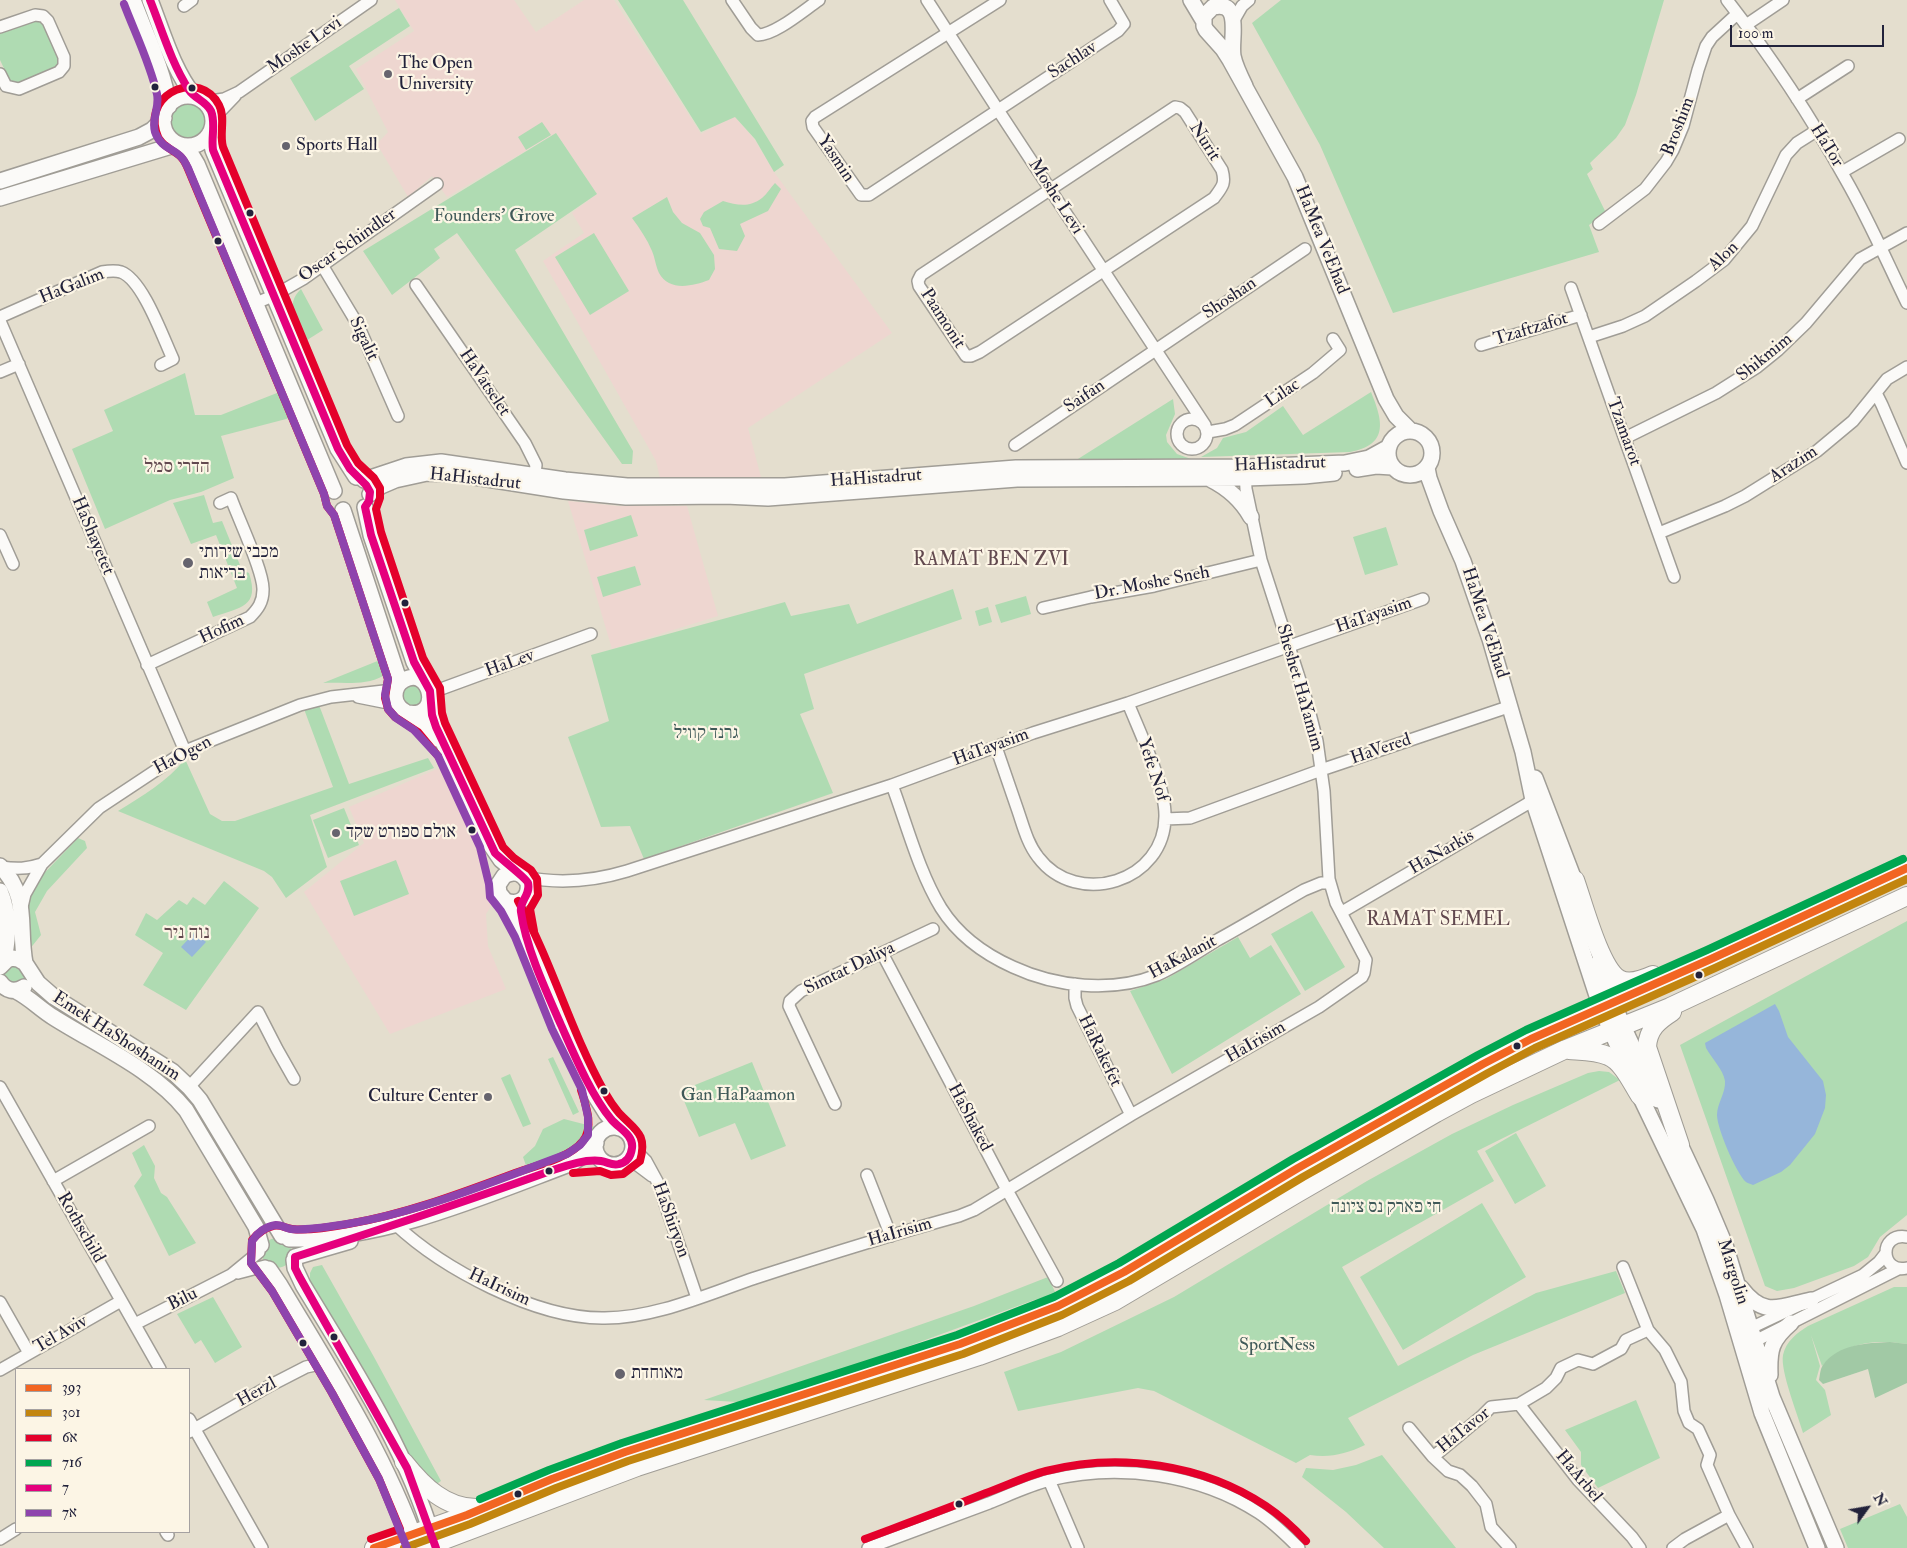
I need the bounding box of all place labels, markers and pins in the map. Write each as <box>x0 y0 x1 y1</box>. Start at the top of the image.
place label: The Open University <box>398 53 473 96</box>
marker: The Open University <box>382 68 394 80</box>
unlabelled marker <box>150 82 160 92</box>
unlabelled marker <box>187 83 197 93</box>
place label: Sports Hall <box>296 135 378 157</box>
marker: Sports Hall <box>280 140 292 152</box>
unlabelled marker <box>245 208 255 218</box>
unlabelled marker <box>213 236 223 246</box>
place label: מכבי שירותי בריאות <box>199 542 279 584</box>
marker: מכבי שירותי בריאות <box>181 556 195 570</box>
unlabelled marker <box>400 598 410 608</box>
place label: אולם ספורט שקד <box>346 822 456 844</box>
unlabelled marker <box>467 825 477 835</box>
marker: אולם ספורט שקד <box>330 827 342 839</box>
unlabelled marker <box>1694 970 1704 980</box>
unlabelled marker <box>1512 1041 1522 1051</box>
place label: Culture Center <box>368 1086 478 1108</box>
unlabelled marker <box>599 1086 609 1096</box>
marker: Culture Center <box>482 1091 494 1103</box>
unlabelled marker <box>544 1166 554 1176</box>
unlabelled marker <box>329 1332 339 1342</box>
unlabelled marker <box>298 1338 308 1348</box>
place label: מאוחדת <box>631 1363 683 1385</box>
marker: מאוחדת <box>613 1367 627 1381</box>
unlabelled marker <box>513 1489 523 1499</box>
unlabelled marker <box>954 1499 964 1509</box>

